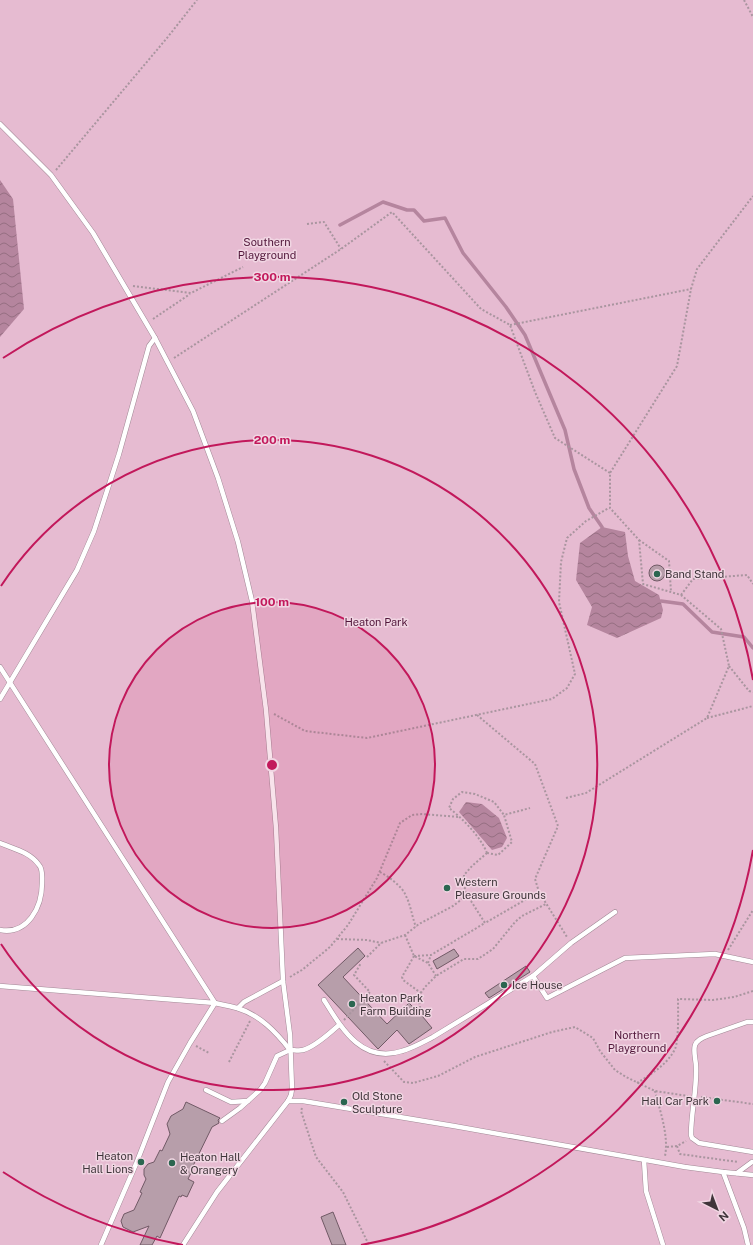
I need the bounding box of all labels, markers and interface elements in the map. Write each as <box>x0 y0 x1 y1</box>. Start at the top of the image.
park label: Southern Playground <box>238 236 296 261</box>
text: 300 m <box>254 270 291 284</box>
text: 200 m <box>254 433 290 447</box>
place label: Band Stand <box>665 568 724 580</box>
marker: Band Stand <box>652 569 662 579</box>
text: 100 m <box>255 595 289 609</box>
park label: Heaton Park <box>344 616 408 628</box>
centre of rings <box>265 758 279 772</box>
place label: Western Pleasure Grounds <box>455 876 546 901</box>
marker: Western Pleasure Grounds <box>442 883 452 893</box>
place label: Ice House <box>512 979 563 991</box>
marker: Ice House <box>499 980 509 990</box>
place label: Heaton Park Farm Building <box>360 992 431 1017</box>
marker: Heaton Park Farm Building <box>347 999 357 1009</box>
park label: Northern Playground <box>608 1029 666 1054</box>
place label: Old Stone Sculpture <box>352 1090 403 1115</box>
place label: Hall Car Park <box>641 1095 709 1107</box>
marker: Hall Car Park <box>712 1096 722 1106</box>
marker: Old Stone Sculpture <box>339 1097 349 1107</box>
place label: Heaton Hall Lions <box>82 1150 133 1175</box>
place label: Heaton Hall & Orangery <box>180 1151 241 1176</box>
marker: Heaton Hall Lions <box>136 1157 146 1167</box>
marker: Heaton Hall & Orangery <box>167 1158 177 1168</box>
north arrow <box>697 1189 737 1229</box>
text: N <box>716 1209 731 1224</box>

